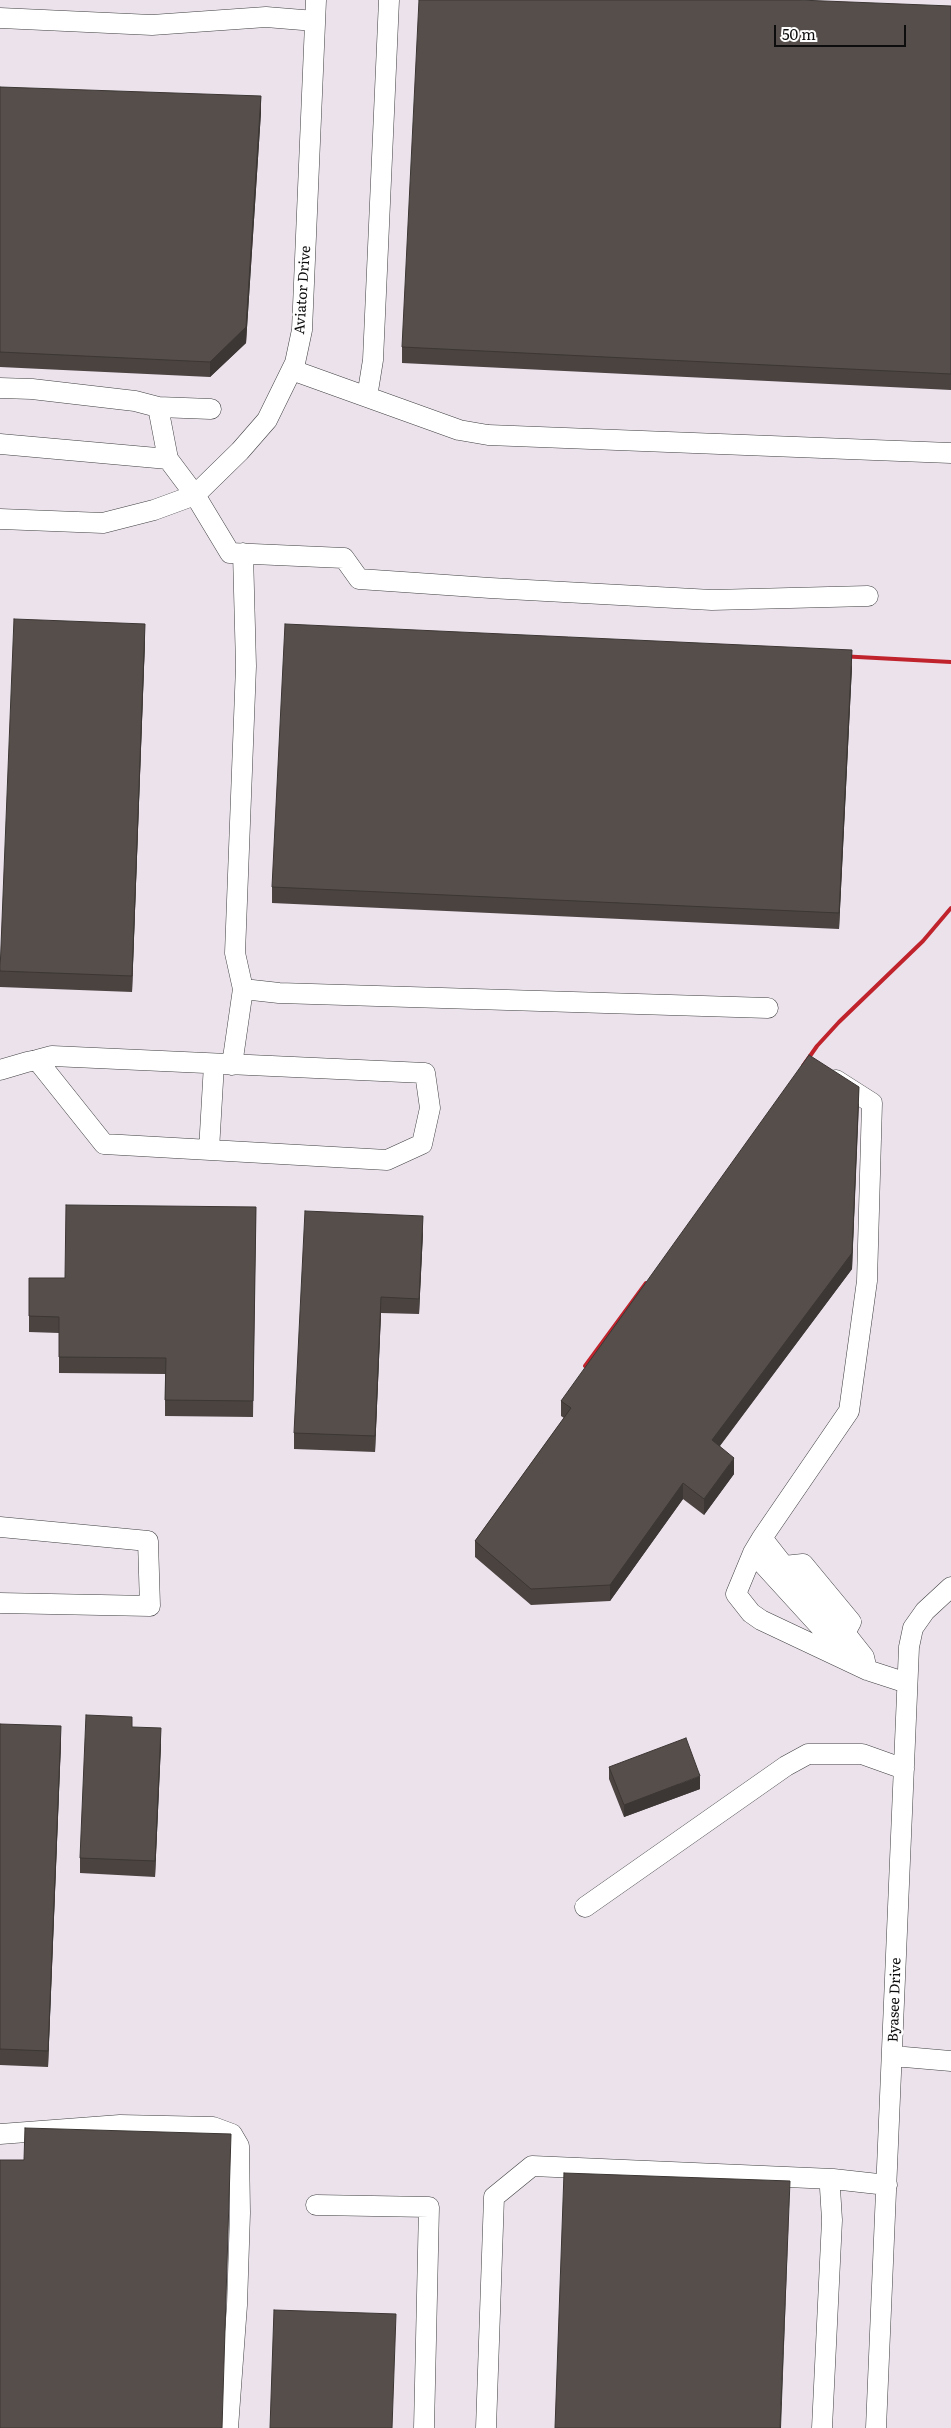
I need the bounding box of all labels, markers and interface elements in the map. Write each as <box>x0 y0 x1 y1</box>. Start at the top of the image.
scale bar <box>776 15 908 47</box>
text: 50 m <box>782 22 816 45</box>
street label: Aviator Drive <box>292 245 314 335</box>
street label: Byasee Drive <box>885 1957 905 2043</box>

